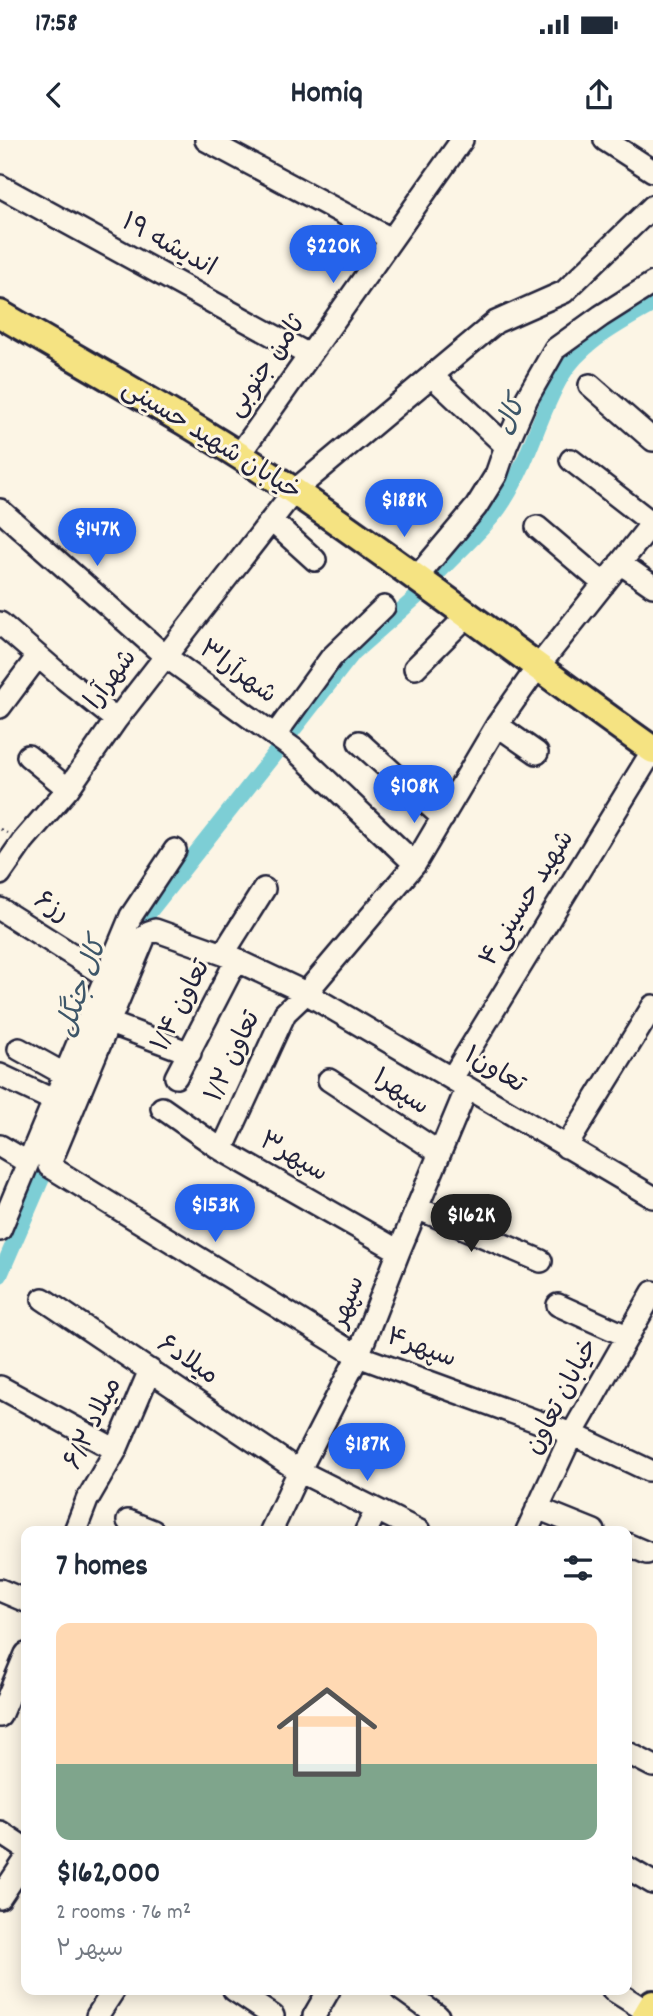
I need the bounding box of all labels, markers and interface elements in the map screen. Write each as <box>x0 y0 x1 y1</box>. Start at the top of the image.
text: 17:58 <box>35 6 77 43</box>
text: Homiq <box>290 72 363 118</box>
icon: back <box>35 76 73 114</box>
icon: share <box>580 76 618 114</box>
street label: اندیشه ۱۹ <box>114 205 222 287</box>
pin: $220K <box>284 226 382 285</box>
text: $220K <box>306 231 360 264</box>
street label: ثامن جنوبی <box>218 308 316 425</box>
street label: خیابان شهید حسینی <box>114 371 308 511</box>
water label: کال <box>487 387 541 443</box>
pin: $188K <box>355 480 453 539</box>
text: $188K <box>381 485 427 518</box>
pin: $147K <box>48 508 146 568</box>
text: $147K <box>74 514 120 547</box>
street label: شهرآرا۳ <box>190 632 284 714</box>
street label: شهرآرا <box>77 642 147 718</box>
pin: $108K <box>365 766 463 825</box>
text: $108K <box>389 771 439 804</box>
street label: شهید حسینی۴ <box>471 824 585 974</box>
street label: رز۶ <box>26 883 76 933</box>
water label: کال جنگل <box>47 928 122 1043</box>
street label: تعاون ۱/۴ <box>143 953 221 1059</box>
street label: تعاون ۱/۲ <box>197 1005 271 1109</box>
street label: تعاون۱ <box>456 1038 532 1104</box>
street label: سپهر۱ <box>364 1060 436 1126</box>
street label: سپهر۳ <box>252 1124 334 1192</box>
pin: $153K <box>166 1184 264 1244</box>
text: $153K <box>191 1190 239 1223</box>
pin: $162K <box>422 1194 520 1254</box>
text: $162K <box>447 1200 495 1233</box>
street label: سپهر <box>322 1271 376 1335</box>
street label: سپهر۴ <box>381 1319 461 1379</box>
street label: میلاد۶ <box>149 1327 225 1395</box>
street label: خیابان تعاون <box>517 1332 609 1462</box>
street label: میلاد ۶/۲ <box>56 1372 132 1476</box>
pin: $187K <box>318 1424 416 1483</box>
text: $187K <box>344 1429 390 1462</box>
text: 7 homes <box>56 1547 148 1590</box>
icon: filters <box>559 1549 597 1587</box>
icon: home <box>264 1669 390 1795</box>
text: $162,000 <box>56 1854 160 1897</box>
text: 2 rooms · 76 m² <box>56 1897 191 1930</box>
text: سپهر ۲ <box>56 1934 123 1967</box>

